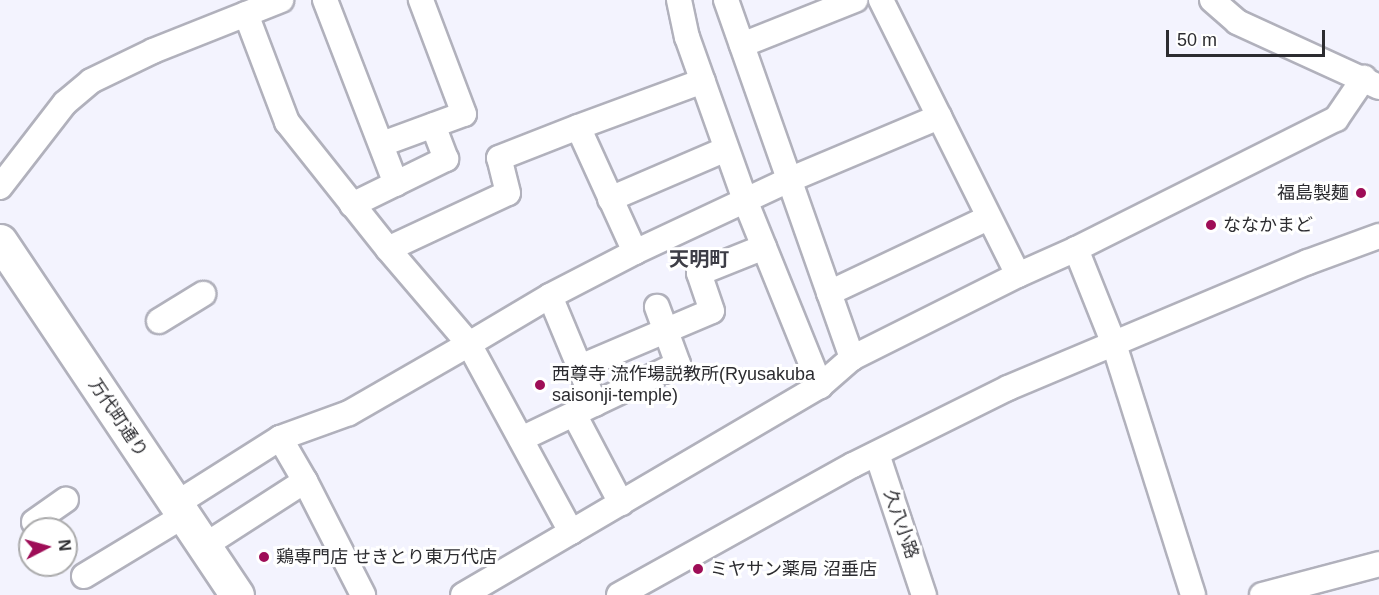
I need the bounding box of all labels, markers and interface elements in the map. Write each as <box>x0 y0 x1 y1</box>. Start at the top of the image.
scale bar <box>1169 18 1328 56</box>
text: 50 m <box>1177 30 1217 50</box>
place label: 福島製麺 <box>1277 182 1349 204</box>
marker: 福島製麺 <box>1354 186 1368 200</box>
place label: ななかまど <box>1223 214 1313 236</box>
marker: ななかまど <box>1204 218 1218 232</box>
district label: 天明町 <box>669 247 729 271</box>
place label: 西尊寺 流作場説教所(Ryusakuba saisonji-temple) <box>552 364 815 406</box>
street label: 万代町通り <box>84 375 152 461</box>
marker: 西尊寺 流作場説教所(Ryusakuba saisonji-temple) <box>533 378 547 392</box>
street label: 久八小路 <box>879 486 923 562</box>
north arrow <box>18 517 78 577</box>
text: N <box>55 539 73 552</box>
place label: 鶏専門店 せきとり東万代店 <box>276 546 497 568</box>
marker: 鶏専門店 せきとり東万代店 <box>257 550 271 564</box>
place label: ミヤサン薬局 沼垂店 <box>710 558 877 580</box>
marker: ミヤサン薬局 沼垂店 <box>691 562 705 576</box>

